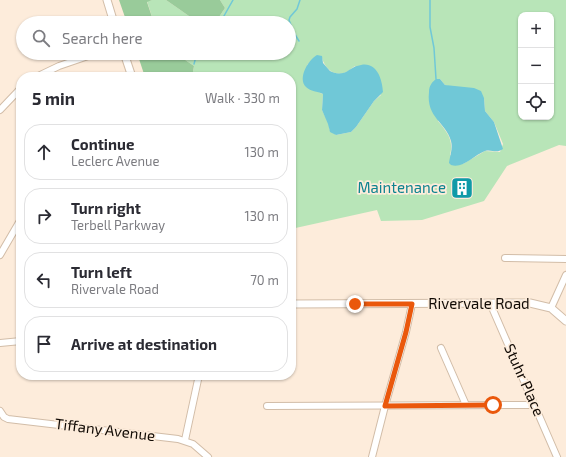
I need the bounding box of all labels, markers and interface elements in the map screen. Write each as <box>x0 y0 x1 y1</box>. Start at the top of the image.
map controls <box>518 12 554 120</box>
button: + <box>518 12 554 48</box>
search box <box>16 16 296 60</box>
icon: search <box>30 27 52 49</box>
text: Search here <box>62 29 143 47</box>
button: − <box>518 48 554 84</box>
button: locate <box>518 84 554 120</box>
text: 5 min <box>32 88 75 108</box>
text: Walk · 330 m <box>205 90 280 106</box>
text: Continue <box>71 135 134 153</box>
icon: ahead <box>33 141 55 163</box>
text: 130 m <box>244 144 279 160</box>
text: Leclerc Avenue <box>71 153 159 169</box>
building icon: Maintenance <box>449 175 475 201</box>
place label: Maintenance <box>357 178 446 196</box>
text: Turn right <box>71 199 141 217</box>
icon: right <box>33 205 55 227</box>
text: 130 m <box>244 208 279 224</box>
text: Terbell Parkway <box>71 217 165 233</box>
text: Turn left <box>71 263 132 281</box>
icon: left <box>33 269 55 291</box>
text: 70 m <box>250 272 279 288</box>
text: Rivervale Road <box>71 281 159 297</box>
street label: Rivervale Road <box>428 294 530 312</box>
route end <box>346 295 364 313</box>
icon: arrive <box>33 333 55 355</box>
text: Arrive at destination <box>71 335 217 353</box>
street label: Stuhr Place <box>501 341 549 419</box>
route start <box>484 396 502 414</box>
street label: Tiffany Avenue <box>54 414 156 444</box>

